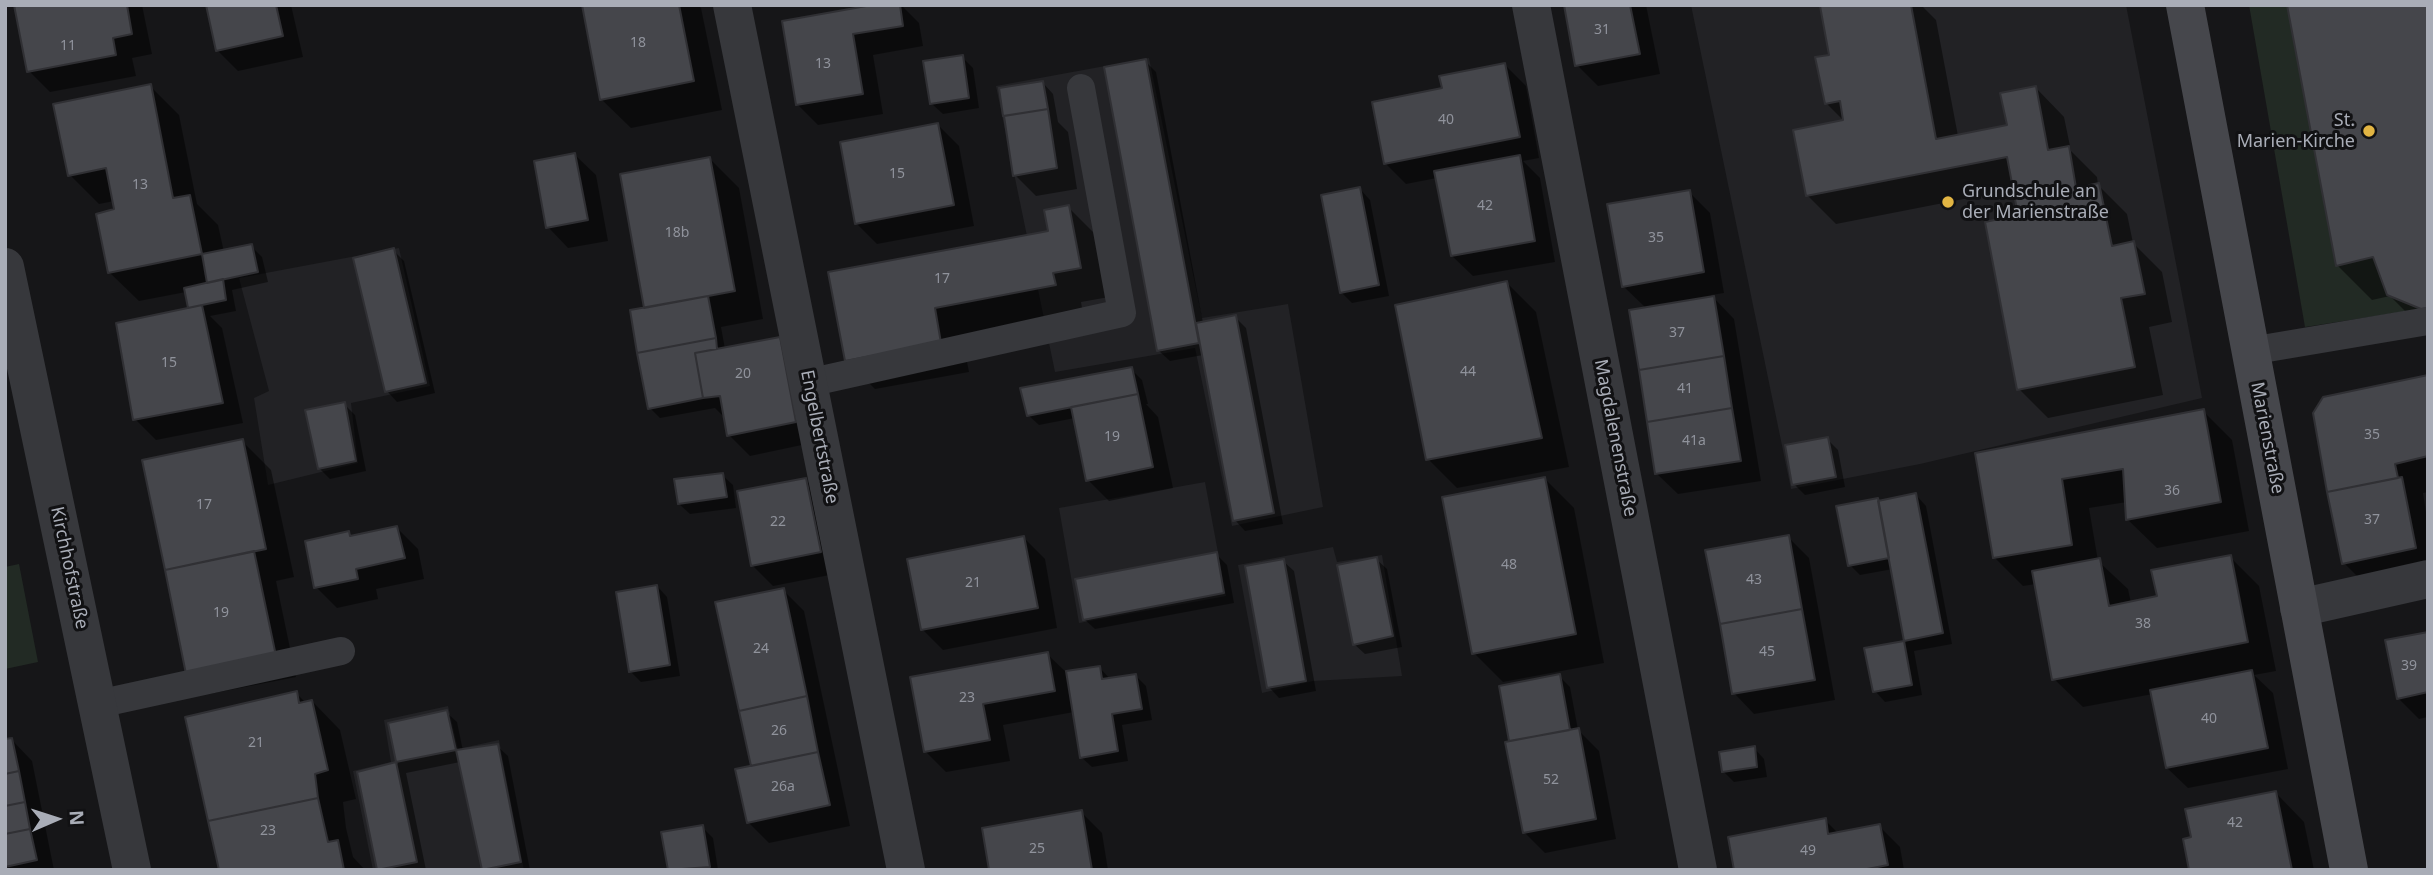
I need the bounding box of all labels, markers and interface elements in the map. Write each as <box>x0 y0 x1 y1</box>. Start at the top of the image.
house number: 31 <box>1594 22 1610 38</box>
house number: 18 <box>630 35 646 51</box>
house number: 11 <box>60 38 76 54</box>
house number: 13 <box>815 56 831 72</box>
place label: St. Marien-Kirche <box>2237 110 2355 152</box>
house number: 40 <box>1438 112 1454 128</box>
marker: St. Marien-Kirche <box>2361 123 2377 139</box>
house number: 15 <box>889 166 905 182</box>
house number: 13 <box>132 177 148 193</box>
place label: Grundschule an der Marienstraße <box>1962 181 2109 224</box>
marker: Grundschule an der Marienstraße <box>1940 194 1956 210</box>
house number: 42 <box>1477 198 1493 214</box>
house number: 18b <box>665 225 689 241</box>
house number: 35 <box>1648 230 1664 246</box>
house number: 17 <box>934 271 950 287</box>
house number: 37 <box>1669 325 1685 341</box>
house number: 15 <box>161 355 177 371</box>
street label: Magdalenenstraße <box>1589 358 1641 518</box>
house number: 44 <box>1460 364 1476 380</box>
house number: 20 <box>735 366 751 382</box>
street label: Engelbertstraße <box>795 368 843 506</box>
street label: Marienstraße <box>2246 380 2288 496</box>
house number: 41 <box>1677 381 1693 397</box>
house number: 35 <box>2364 427 2380 443</box>
house number: 19 <box>1104 429 1120 445</box>
house number: 41a <box>1682 433 1706 449</box>
house number: 36 <box>2164 483 2180 499</box>
house number: 17 <box>196 497 212 513</box>
street label: Kirchhofstraße <box>45 505 93 631</box>
house number: 37 <box>2364 512 2380 528</box>
house number: 22 <box>770 514 786 530</box>
house number: 48 <box>1501 557 1517 573</box>
house number: 43 <box>1746 572 1762 588</box>
house number: 21 <box>965 575 981 591</box>
house number: 19 <box>213 605 229 621</box>
house number: 38 <box>2135 616 2151 632</box>
house number: 24 <box>753 641 769 657</box>
house number: 45 <box>1759 644 1775 660</box>
house number: 39 <box>2401 658 2417 674</box>
house number: 23 <box>959 690 975 706</box>
house number: 40 <box>2201 711 2217 727</box>
house number: 26 <box>771 723 787 739</box>
house number: 21 <box>248 735 264 751</box>
house number: 52 <box>1543 772 1559 788</box>
house number: 26a <box>771 779 795 795</box>
north arrow <box>21 784 91 854</box>
text: N <box>64 809 90 826</box>
house number: 42 <box>2227 815 2243 831</box>
house number: 23 <box>260 823 276 839</box>
house number: 25 <box>1029 841 1045 857</box>
house number: 49 <box>1800 843 1816 859</box>

